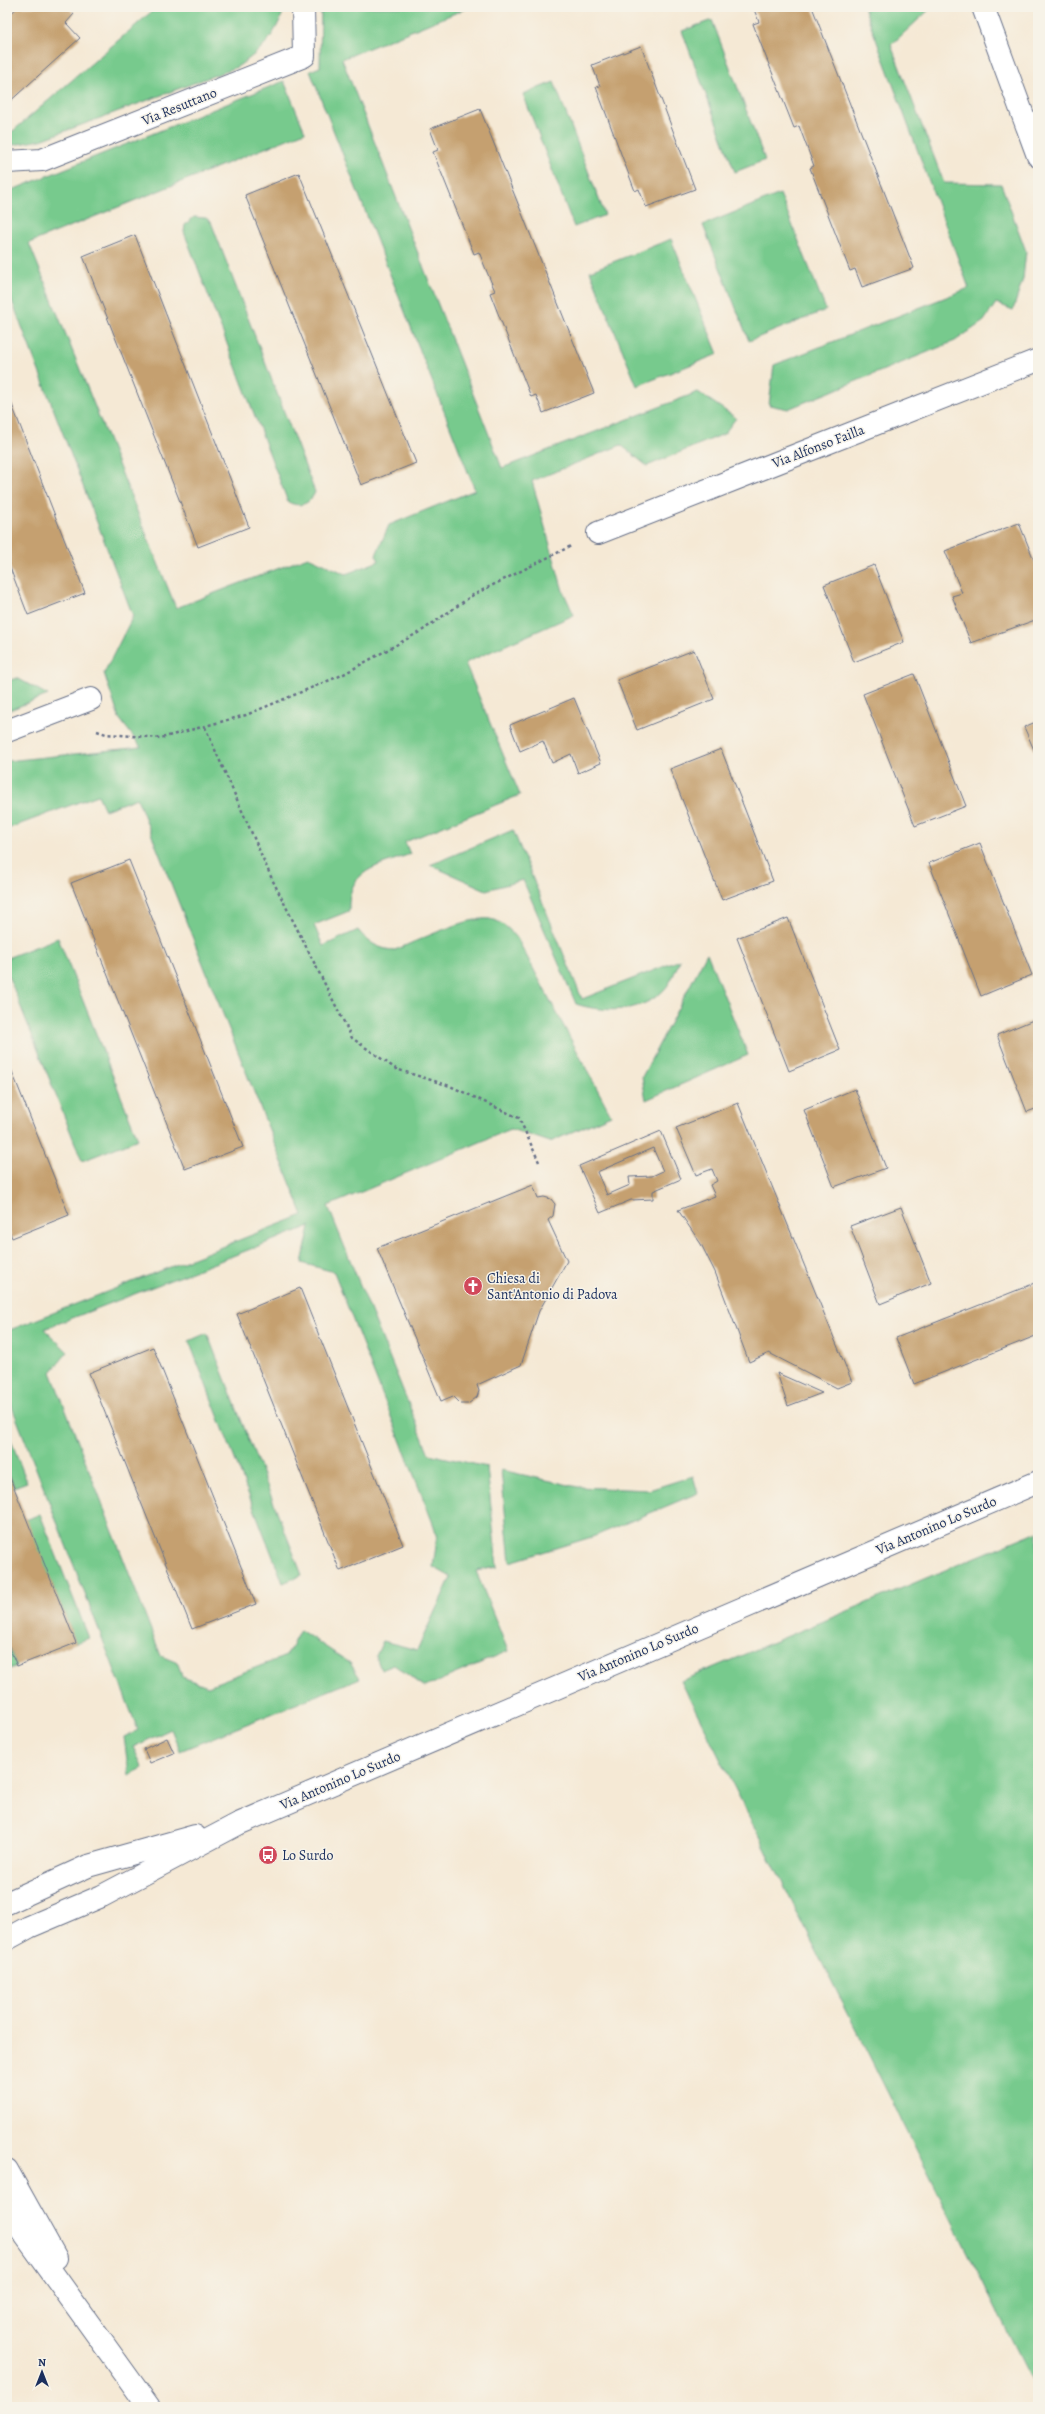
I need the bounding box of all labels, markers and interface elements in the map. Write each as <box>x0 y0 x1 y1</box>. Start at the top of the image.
street label: Via Resuttano <box>138 83 220 130</box>
street label: Via Alfonso Failla <box>768 420 867 473</box>
place label: Chiesa di Sant'Antonio di Padova <box>487 1269 618 1304</box>
church icon: Chiesa di Sant'Antonio di Padova <box>462 1275 484 1297</box>
street label: Via Antonino Lo Surdo <box>872 1492 999 1560</box>
street label: Via Antonino Lo Surdo <box>574 1619 701 1687</box>
street label: Via Antonino Lo Surdo <box>276 1747 403 1815</box>
bus stop icon: Lo Surdo <box>257 1844 279 1866</box>
place label: Lo Surdo <box>282 1846 334 1865</box>
north arrow <box>22 2352 62 2392</box>
text: N <box>38 2355 46 2370</box>

